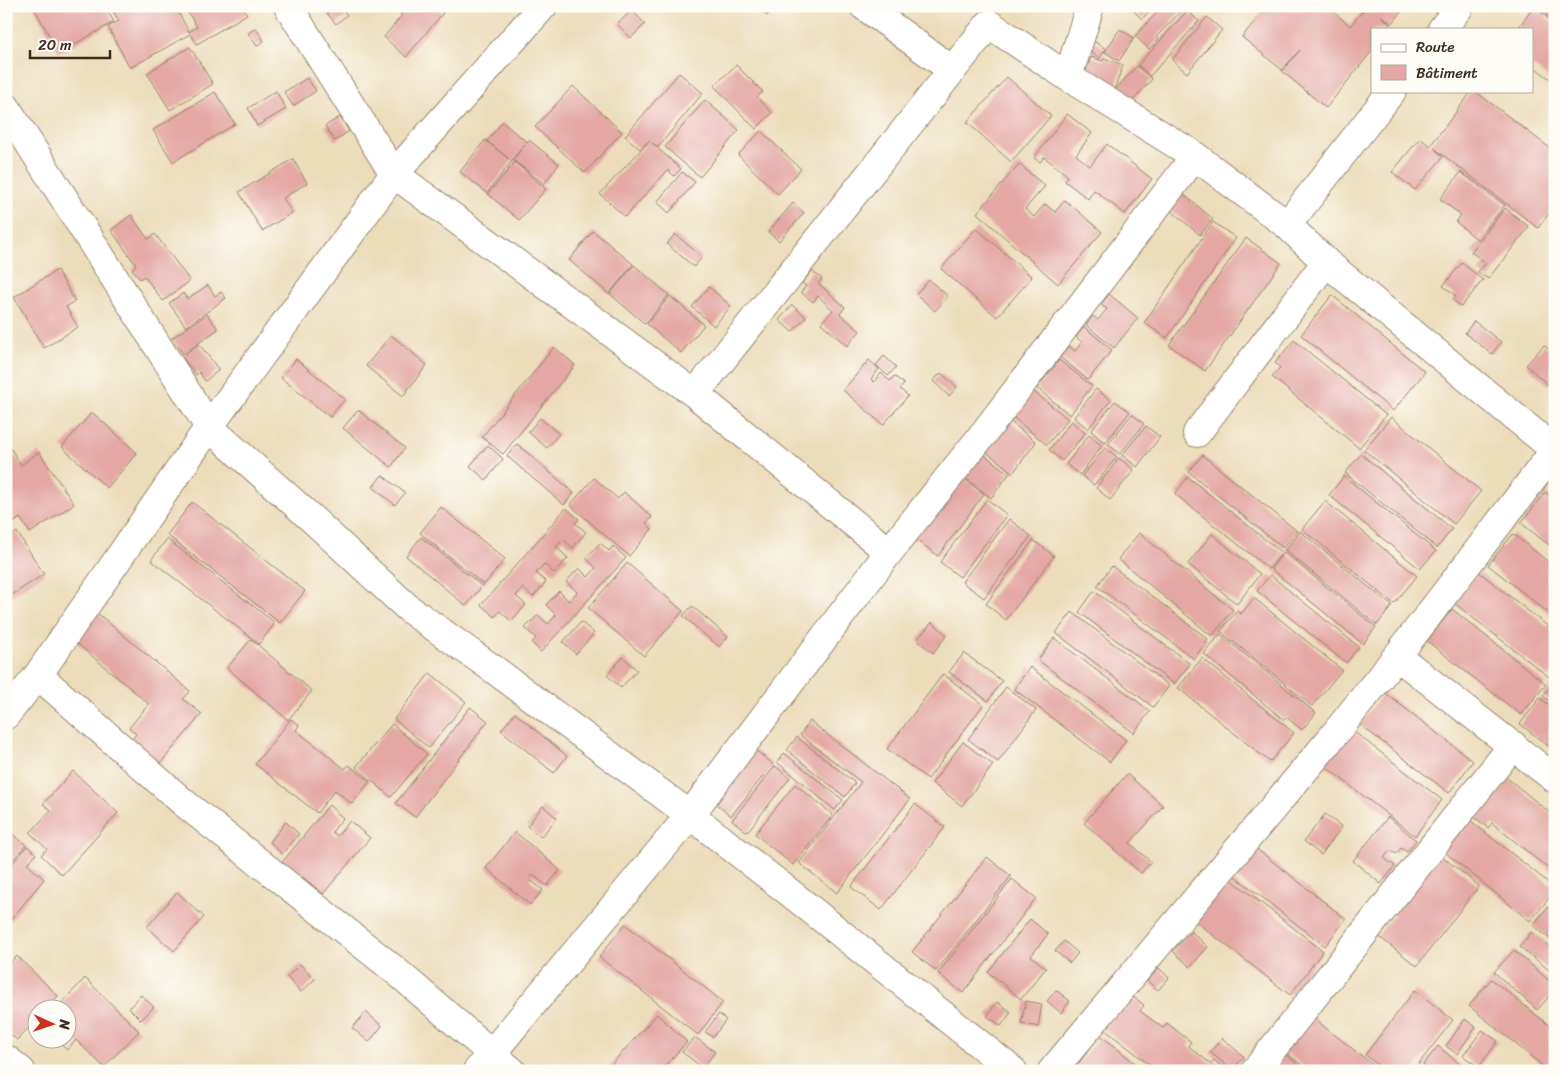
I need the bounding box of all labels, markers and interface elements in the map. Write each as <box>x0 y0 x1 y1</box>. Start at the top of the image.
scale bar <box>30 28 110 60</box>
legend <box>1371 28 1534 92</box>
text: 20 m <box>38 32 72 58</box>
text: Route <box>1416 34 1455 60</box>
text: Bâtiment <box>1416 60 1478 86</box>
north arrow <box>28 1000 78 1050</box>
text: N <box>52 1018 77 1030</box>

